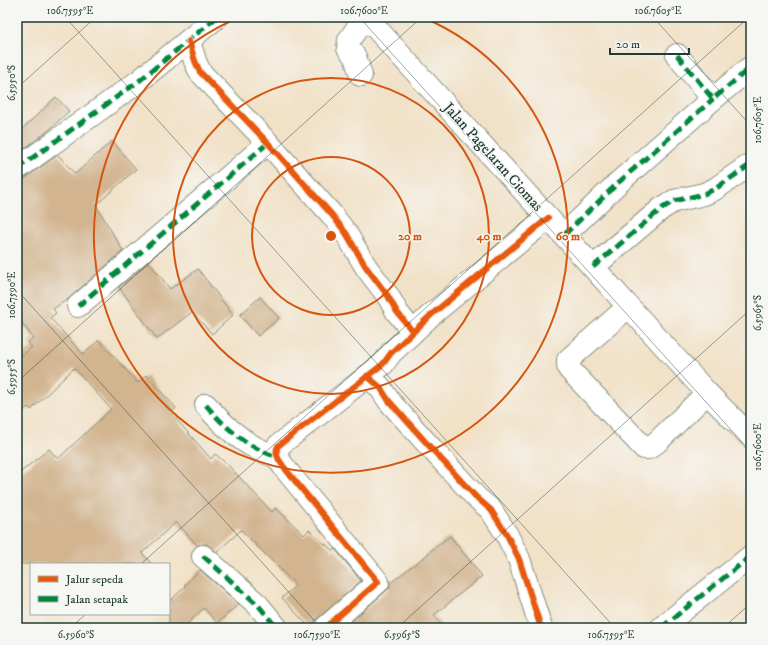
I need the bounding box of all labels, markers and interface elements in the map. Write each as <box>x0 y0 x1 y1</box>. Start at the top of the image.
text: 106.7595°E <box>47 5 93 17</box>
text: 106.7600°E <box>340 5 388 17</box>
text: 106.7605°E <box>634 5 682 17</box>
scale bar <box>610 30 689 56</box>
text: 20 m <box>616 37 640 52</box>
text: 6.5950°S <box>6 65 18 101</box>
text: 106.7605°E <box>752 96 764 144</box>
street label: Jalan Pagelaran Ciomas <box>438 97 547 215</box>
centre of rings <box>324 229 338 243</box>
text: 20 m <box>398 229 422 244</box>
text: 40 m <box>476 229 501 244</box>
text: 60 m <box>556 229 580 244</box>
text: 106.7590°E <box>6 272 18 318</box>
text: 6.5965°S <box>752 295 764 331</box>
text: 6.5955°S <box>6 359 18 395</box>
text: 106.7600°E <box>752 423 764 471</box>
legend <box>30 563 170 615</box>
text: Jalur sepeda <box>65 572 124 587</box>
text: Jalan setapak <box>65 592 128 607</box>
text: 6.5960°S <box>58 629 94 641</box>
text: 106.7590°E <box>294 629 340 641</box>
text: 6.5965°S <box>384 629 420 641</box>
text: 106.7595°E <box>588 629 634 641</box>

